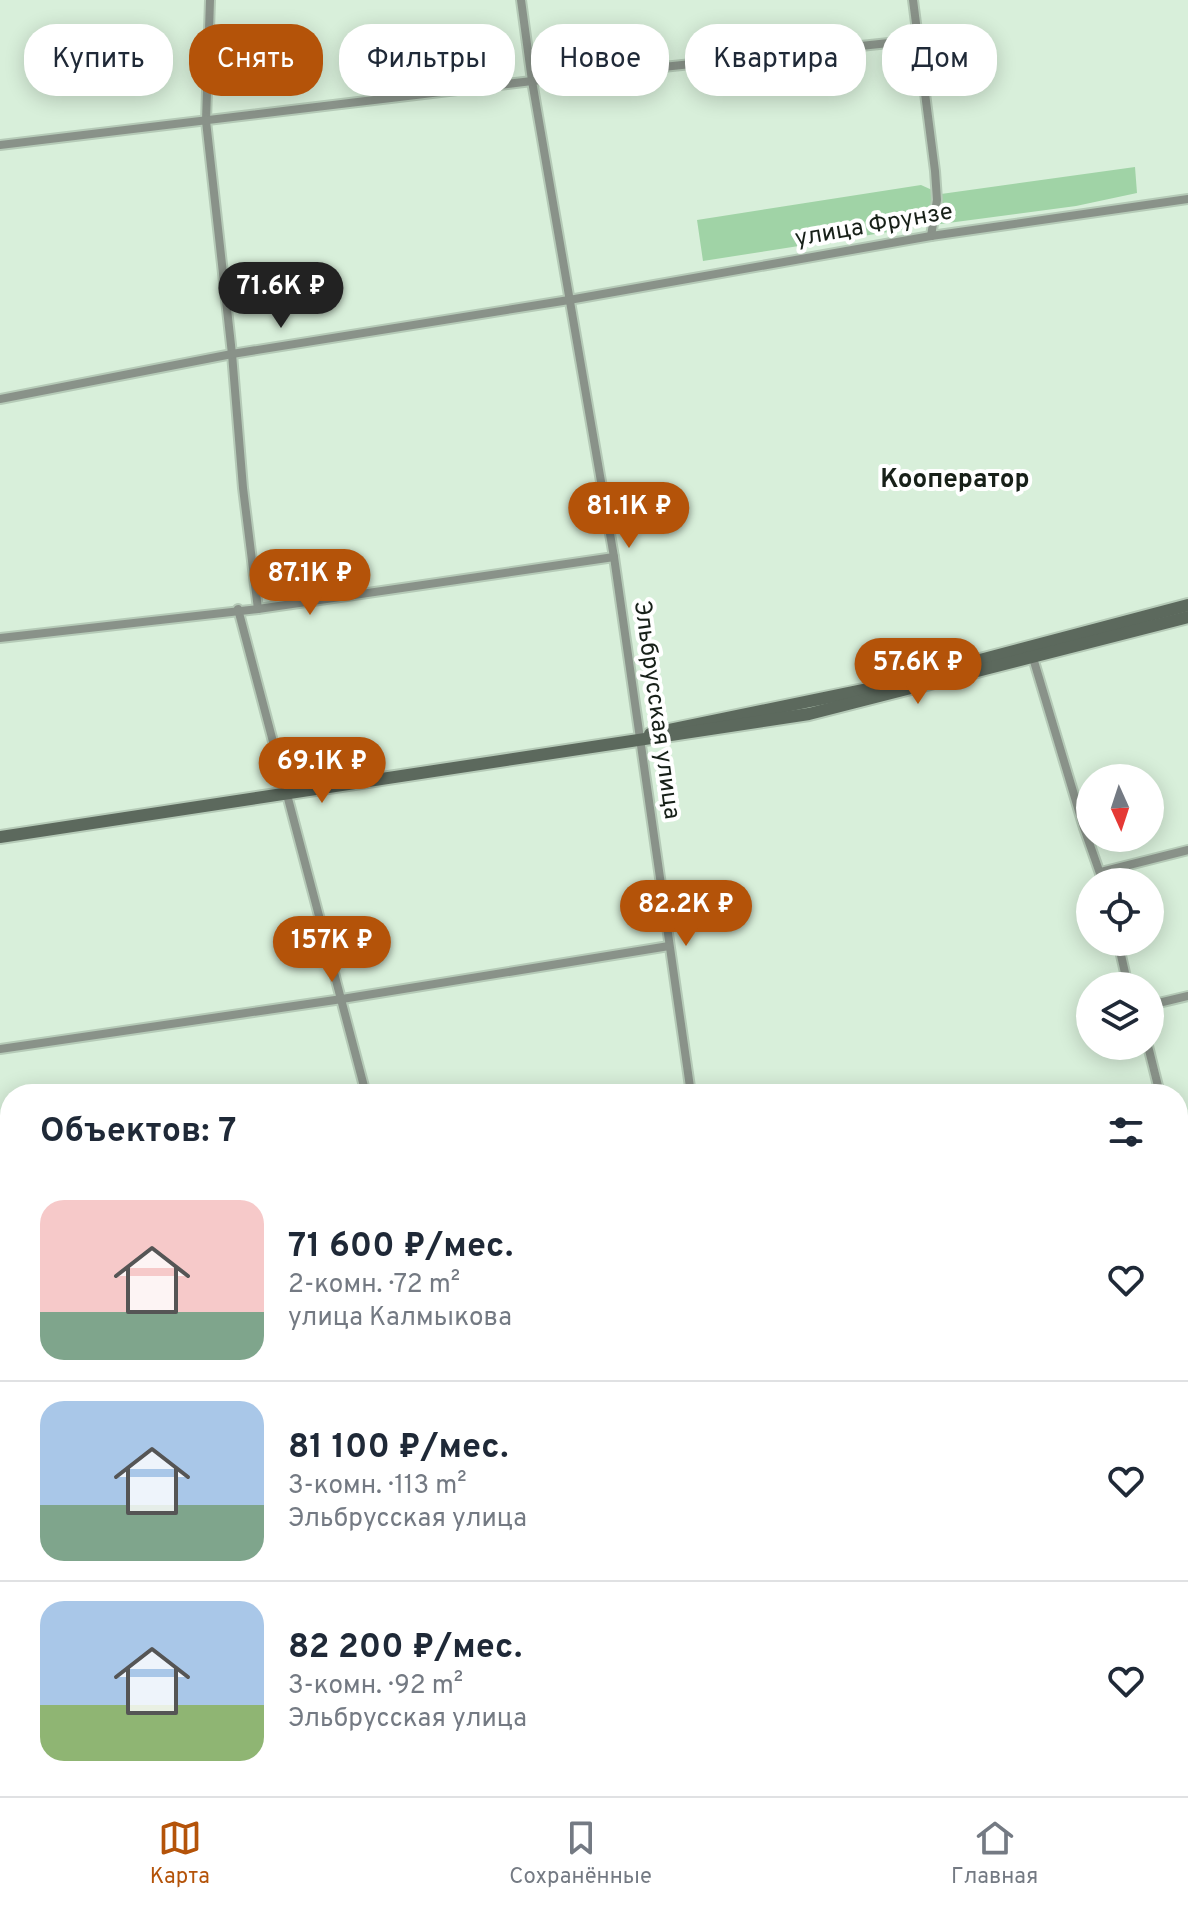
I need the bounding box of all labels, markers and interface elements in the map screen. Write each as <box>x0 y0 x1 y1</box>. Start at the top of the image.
chip: Купить <box>24 24 173 96</box>
chip: Снять <box>189 24 323 96</box>
chip: Фильтры <box>339 24 515 96</box>
chip: Новое <box>531 24 669 96</box>
chip: Квартира <box>685 24 866 96</box>
chip: Дом <box>882 24 997 96</box>
street label: улица Фрунзе <box>793 197 955 255</box>
pin: 71.6K ₽ <box>207 262 355 330</box>
text: 71.6K ₽ <box>236 271 326 304</box>
district label: Кооператор <box>880 464 1030 497</box>
pin: 81.1K ₽ <box>555 482 703 550</box>
text: 81.1K ₽ <box>586 491 672 524</box>
pin: 87.1K ₽ <box>236 549 384 617</box>
text: 87.1K ₽ <box>267 558 353 591</box>
street label: Эльбрусская улица <box>626 599 686 821</box>
pin: 57.6K ₽ <box>844 638 992 706</box>
text: 57.6K ₽ <box>873 647 963 680</box>
pin: 69.1K ₽ <box>248 737 396 805</box>
text: 69.1K ₽ <box>277 746 367 779</box>
north arrow <box>1076 764 1164 852</box>
map controls <box>1076 764 1164 1060</box>
button: locate <box>1076 868 1164 956</box>
pin: 82.2K ₽ <box>612 880 760 948</box>
text: 82.2K ₽ <box>638 889 734 922</box>
pin: 157K ₽ <box>267 916 397 984</box>
text: 157K ₽ <box>291 925 373 958</box>
button: layers <box>1076 972 1164 1060</box>
icon: filters <box>1104 1110 1148 1154</box>
text: Объектов: 7 <box>40 1111 236 1154</box>
text: 71 600 ₽/мес. <box>288 1226 513 1269</box>
icon: home <box>104 1232 200 1328</box>
icon: heart <box>1104 1258 1148 1302</box>
text: 2-комн. · 72 m² <box>288 1269 460 1302</box>
text: улица Калмыкова <box>288 1302 512 1335</box>
text: 81 100 ₽/мес. <box>288 1427 508 1470</box>
icon: home <box>104 1433 200 1529</box>
icon: heart <box>1104 1459 1148 1503</box>
text: 3-комн. · 113 m² <box>288 1470 467 1503</box>
text: Эльбрусская улица <box>288 1503 527 1536</box>
text: 82 200 ₽/мес. <box>288 1627 522 1670</box>
icon: home <box>104 1633 200 1729</box>
icon: heart <box>1104 1659 1148 1703</box>
text: 3-комн. · 92 m² <box>288 1670 463 1703</box>
text: Эльбрусская улица <box>288 1703 527 1736</box>
tab: Карта <box>150 1816 210 1891</box>
tab: Сохранённые <box>509 1816 652 1891</box>
tab: Главная <box>951 1816 1038 1891</box>

